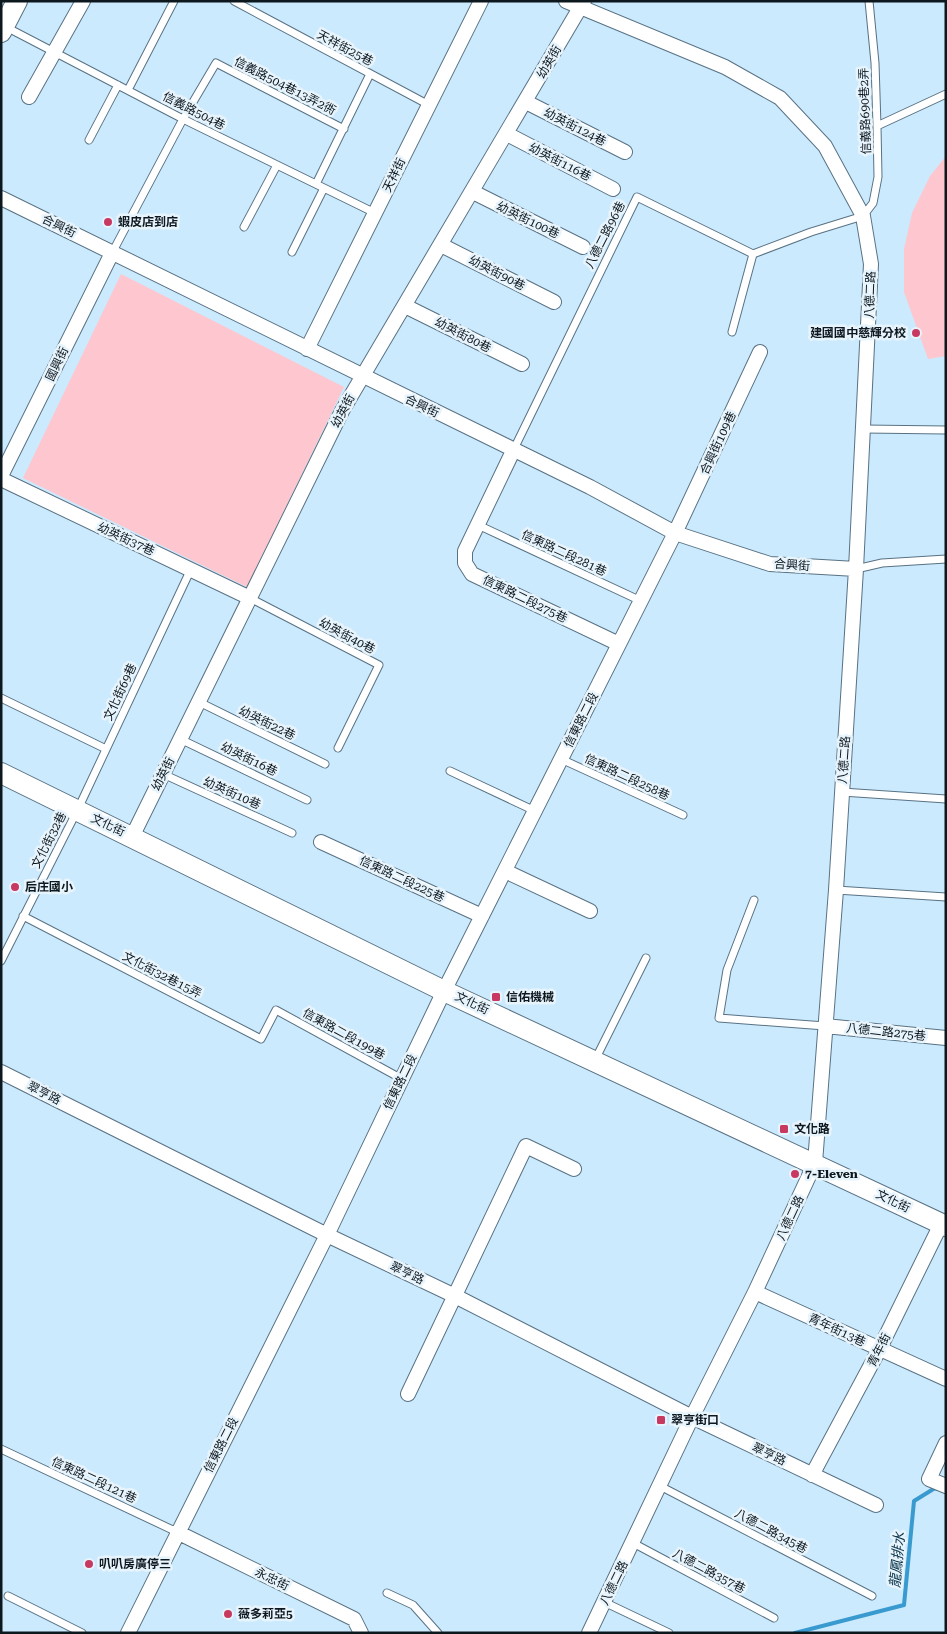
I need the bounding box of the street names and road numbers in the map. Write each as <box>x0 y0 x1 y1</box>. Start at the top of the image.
street label: 天祥街25巷 <box>315 27 375 69</box>
street label: 幼英街 <box>534 43 564 81</box>
street label: 信義路504巷13弄2衖 <box>232 54 338 118</box>
street label: 信義路690巷2弄 <box>856 67 874 155</box>
street label: 信義路504巷 <box>160 89 228 133</box>
street label: 幼英街124巷 <box>541 105 609 149</box>
street label: 幼英街116巷 <box>526 140 594 184</box>
street label: 天祥街 <box>380 156 408 194</box>
street label: 幼英街100巷 <box>494 199 562 241</box>
street label: 八德二路96巷 <box>582 199 628 271</box>
street label: 合興街 <box>40 212 78 240</box>
street label: 幼英街90巷 <box>466 253 528 293</box>
street label: 八德二路 <box>862 271 878 319</box>
street label: 幼英街80巷 <box>432 315 494 355</box>
street label: 國興街 <box>43 345 71 383</box>
street label: 幼英街 <box>328 392 358 430</box>
street label: 合興街 <box>403 392 441 420</box>
street label: 合興街109巷 <box>697 409 739 477</box>
street label: 幼英街37巷 <box>95 520 157 558</box>
street label: 信東路二段281巷 <box>519 527 609 579</box>
street label: 合興街 <box>774 557 810 573</box>
street label: 信東路二段275巷 <box>481 573 569 625</box>
street label: 幼英街40巷 <box>317 615 377 657</box>
street label: 文化街69巷 <box>101 661 139 723</box>
street label: 信東路二段 <box>561 690 601 750</box>
street label: 幼英街22巷 <box>236 703 298 743</box>
street label: 八德二路 <box>835 736 853 784</box>
street label: 幼英街16巷 <box>218 739 280 779</box>
street label: 信東路二段258巷 <box>582 751 672 803</box>
street label: 幼英街 <box>149 755 177 793</box>
street label: 幼英街10巷 <box>201 774 263 812</box>
street label: 文化街32巷 <box>29 809 69 871</box>
street label: 文化街 <box>89 811 127 839</box>
street label: 信東路二段225巷 <box>357 853 447 905</box>
street label: 文化街32巷15弄 <box>120 949 204 1001</box>
street label: 文化街 <box>453 989 491 1017</box>
street label: 信東路二段199巷 <box>300 1006 388 1062</box>
street label: 八德二路275巷 <box>845 1021 927 1043</box>
street label: 信東路二段 <box>381 1052 419 1112</box>
street label: 翠亨路 <box>25 1079 63 1107</box>
street label: 文化街 <box>874 1187 912 1215</box>
street label: 八德二路 <box>774 1193 806 1243</box>
street label: 翠亨路 <box>388 1259 426 1287</box>
street label: 青年街13巷 <box>806 1311 868 1349</box>
street label: 青年街 <box>865 1331 893 1369</box>
street label: 信東路二段 <box>201 1415 241 1475</box>
street label: 翠亨路 <box>750 1440 788 1468</box>
street label: 信東路二段121巷 <box>49 1454 139 1506</box>
street label: 八德二路345巷 <box>732 1506 810 1556</box>
street label: 八德二路357巷 <box>670 1546 748 1596</box>
street label: 八德二路 <box>597 1558 631 1608</box>
street label: 永忠街 <box>253 1565 291 1593</box>

